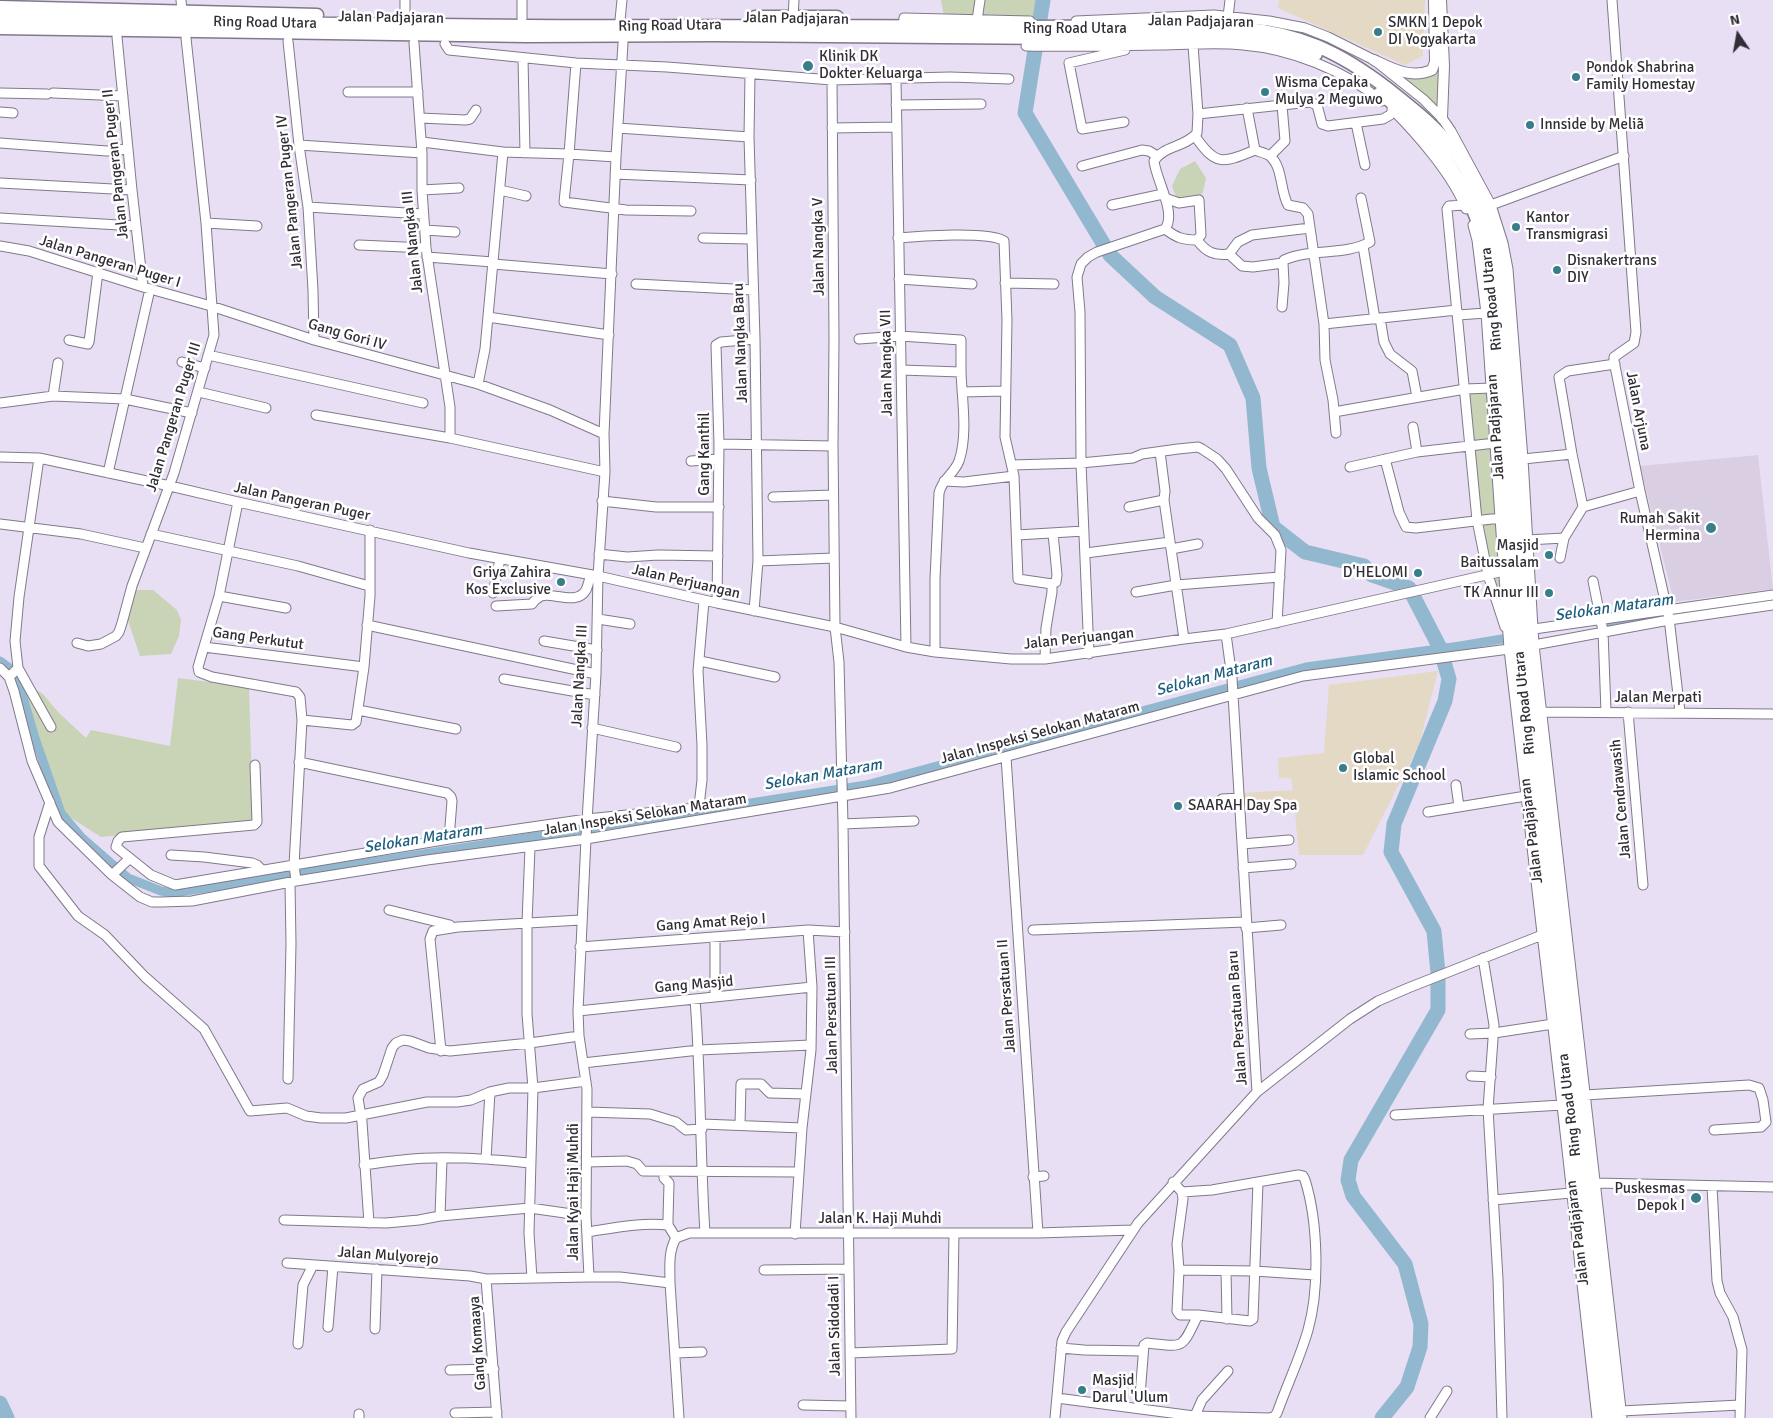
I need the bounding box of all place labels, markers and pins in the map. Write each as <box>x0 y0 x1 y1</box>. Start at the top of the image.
place label: SMKN 1 Depok DI Yogyakarta <box>1388 14 1483 49</box>
marker: SMKN 1 Depok DI Yogyakarta <box>1372 26 1384 38</box>
place label: Klinik DK Dokter Keluarga <box>819 48 923 83</box>
marker: Klinik DK Dokter Keluarga <box>801 59 815 73</box>
place label: Pondok Shabrina Family Homestay <box>1586 59 1695 94</box>
marker: Pondok Shabrina Family Homestay <box>1570 71 1582 83</box>
place label: Wisma Cepaka Mulya 2 Meguwo <box>1275 74 1383 109</box>
marker: Wisma Cepaka Mulya 2 Meguwo <box>1259 86 1271 98</box>
place label: Innside by Meliã <box>1540 116 1644 134</box>
marker: Innside by Meliã <box>1524 119 1536 131</box>
place label: Kantor Transmigrasi <box>1526 209 1608 244</box>
marker: Kantor Transmigrasi <box>1510 221 1522 233</box>
place label: Disnakertrans DIY <box>1567 252 1657 287</box>
marker: Disnakertrans DIY <box>1551 264 1563 276</box>
place label: Rumah Sakit Hermina <box>1619 510 1700 545</box>
marker: Rumah Sakit Hermina <box>1704 521 1718 535</box>
place label: Masjid Baitussalam <box>1460 537 1539 572</box>
marker: Masjid Baitussalam <box>1543 549 1555 561</box>
place label: Griya Zahira Kos Exclusive <box>465 564 551 599</box>
place label: D'HELOMI <box>1343 564 1408 582</box>
marker: D'HELOMI <box>1412 567 1424 579</box>
marker: Griya Zahira Kos Exclusive <box>555 576 567 588</box>
place label: TK Annur III <box>1464 584 1539 602</box>
marker: TK Annur III <box>1543 587 1555 599</box>
place label: Global Islamic School <box>1353 750 1446 785</box>
marker: Global Islamic School <box>1337 762 1349 774</box>
place label: SAARAH Day Spa <box>1188 797 1297 815</box>
marker: SAARAH Day Spa <box>1172 800 1184 812</box>
place label: Puskesmas Depok I <box>1615 1180 1685 1215</box>
marker: Puskesmas Depok I <box>1689 1191 1703 1205</box>
place label: Masjid Darul 'Ulum <box>1092 1372 1168 1407</box>
marker: Masjid Darul 'Ulum <box>1076 1384 1088 1396</box>

